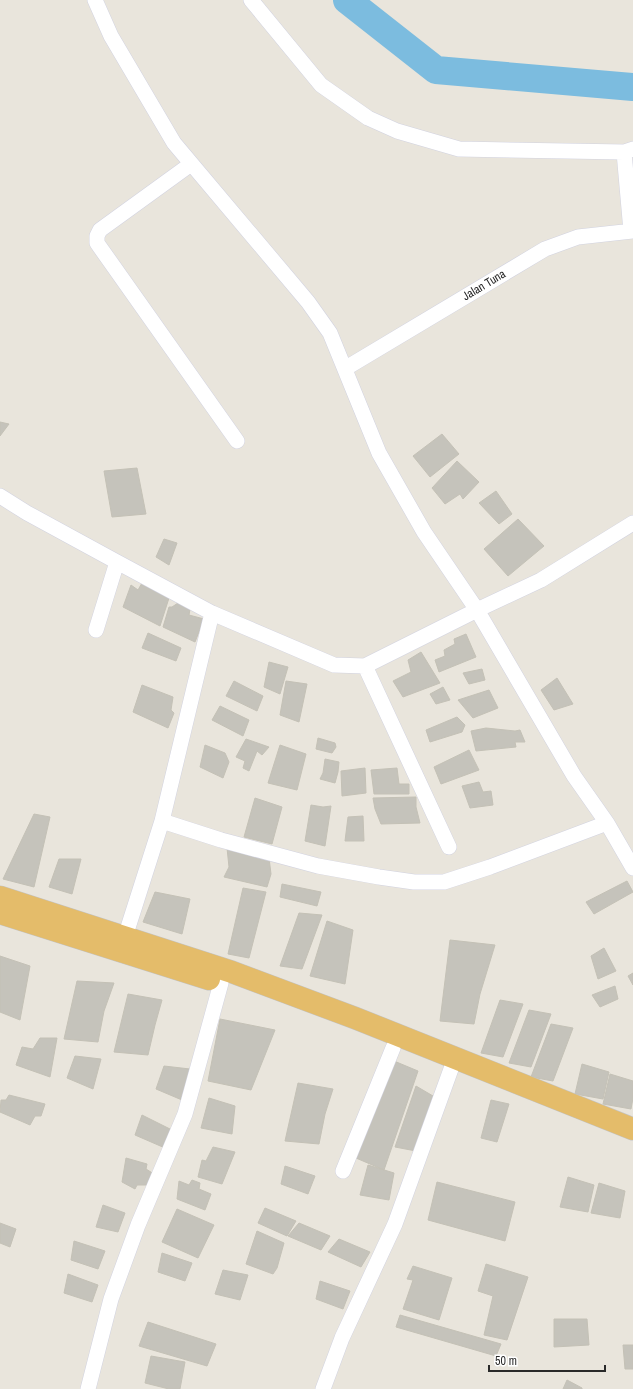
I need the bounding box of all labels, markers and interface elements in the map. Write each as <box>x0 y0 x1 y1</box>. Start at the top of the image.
street label: Jalan Tuna <box>459 266 509 304</box>
scale bar <box>489 1347 605 1373</box>
text: 50 m <box>495 1353 517 1369</box>

